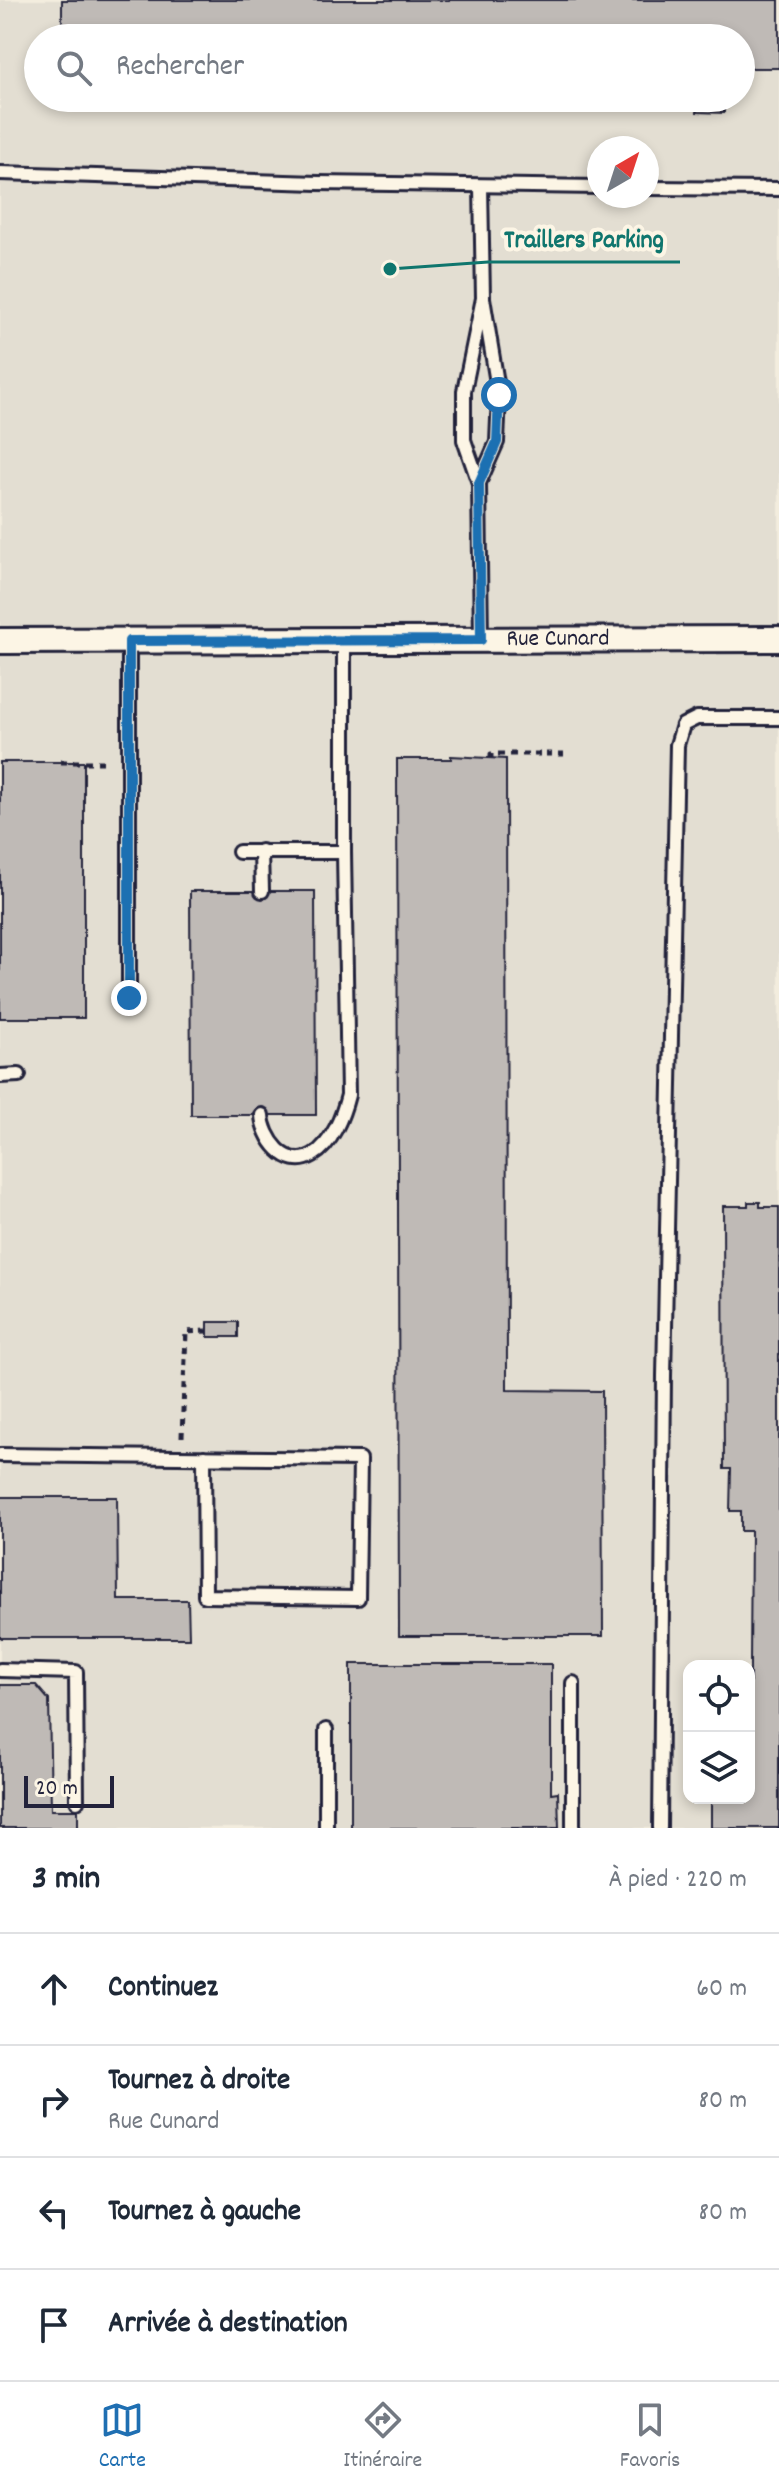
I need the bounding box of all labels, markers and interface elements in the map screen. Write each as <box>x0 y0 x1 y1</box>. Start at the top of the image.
search box <box>24 24 755 112</box>
icon: search <box>52 46 96 90</box>
text: Rechercher <box>116 47 244 90</box>
north arrow <box>587 136 659 208</box>
callout: Traillers Parking <box>488 212 680 262</box>
text: Traillers Parking <box>504 223 664 260</box>
route start <box>481 377 517 413</box>
street label: Rue Cunard <box>507 622 609 657</box>
route end <box>111 980 147 1016</box>
map controls <box>683 1660 755 1804</box>
button: locate <box>683 1660 755 1732</box>
button: layers <box>683 1732 755 1804</box>
scale bar <box>24 1772 114 1808</box>
text: 20 m <box>36 1774 78 1805</box>
text: 3 min <box>32 1856 100 1905</box>
text: À pied · 220 m <box>609 1862 747 1899</box>
icon: ahead <box>32 1967 76 2011</box>
text: Continuez <box>108 1968 218 2011</box>
text: 60 m <box>696 1971 747 2008</box>
text: Tournez à droite <box>108 2061 290 2104</box>
icon: right <box>32 2079 76 2123</box>
text: 80 m <box>699 2083 747 2120</box>
text: Rue Cunard <box>108 2104 219 2141</box>
icon: left <box>32 2191 76 2235</box>
text: Tournez à gauche <box>108 2192 301 2235</box>
text: 80 m <box>699 2195 747 2232</box>
icon: arrive <box>32 2303 76 2347</box>
text: Arrivée à destination <box>108 2304 348 2347</box>
tab: Carte <box>99 2398 146 2477</box>
tab: Itinéraire <box>343 2398 422 2477</box>
tab: Favoris <box>620 2398 680 2477</box>

